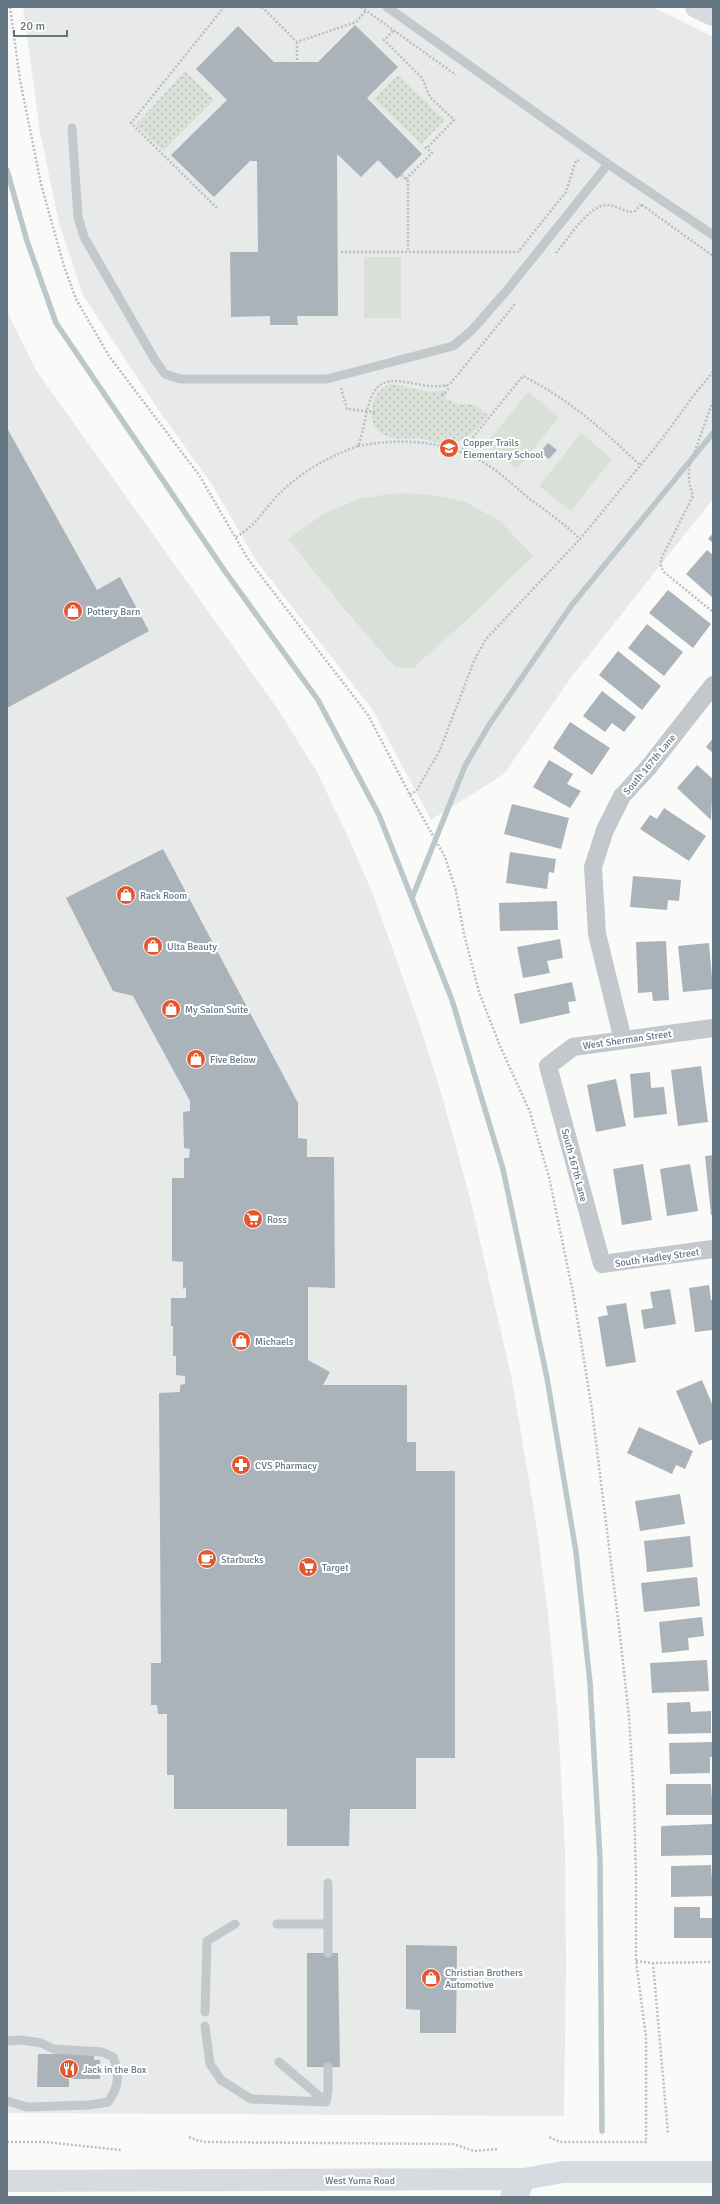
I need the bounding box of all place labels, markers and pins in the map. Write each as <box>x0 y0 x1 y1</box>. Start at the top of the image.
school or university icon: Copper Trails Elementary School <box>438 437 460 459</box>
place label: Copper Trails Elementary School <box>463 437 543 461</box>
shop icon: Pottery Barn <box>62 600 84 622</box>
place label: Pottery Barn <box>87 606 141 618</box>
shop icon: Rack Room <box>115 884 137 906</box>
place label: Rack Room <box>140 890 187 902</box>
shop icon: Ulta Beauty <box>142 935 164 957</box>
place label: Ulta Beauty <box>167 941 217 953</box>
shop icon: My Salon Suite <box>160 998 182 1020</box>
place label: My Salon Suite <box>185 1004 248 1016</box>
shop icon: Five Below <box>185 1048 207 1070</box>
place label: Five Below <box>210 1054 256 1066</box>
supermarket icon: Ross <box>242 1208 264 1230</box>
place label: Ross <box>267 1214 287 1226</box>
shop icon: Michaels <box>230 1330 252 1352</box>
place label: Michaels <box>255 1336 294 1348</box>
pharmacy icon: CVS Pharmacy <box>230 1454 252 1476</box>
place label: CVS Pharmacy <box>255 1460 317 1472</box>
cafe icon: Starbucks <box>196 1548 218 1570</box>
place label: Starbucks <box>221 1554 264 1566</box>
supermarket icon: Target <box>297 1556 319 1578</box>
place label: Target <box>322 1562 349 1574</box>
shop icon: Christian Brothers Automotive <box>420 1967 442 1989</box>
place label: Christian Brothers Automotive <box>445 1967 524 1991</box>
restaurant icon: Jack in the Box <box>58 2058 80 2080</box>
place label: Jack in the Box <box>83 2064 147 2076</box>

